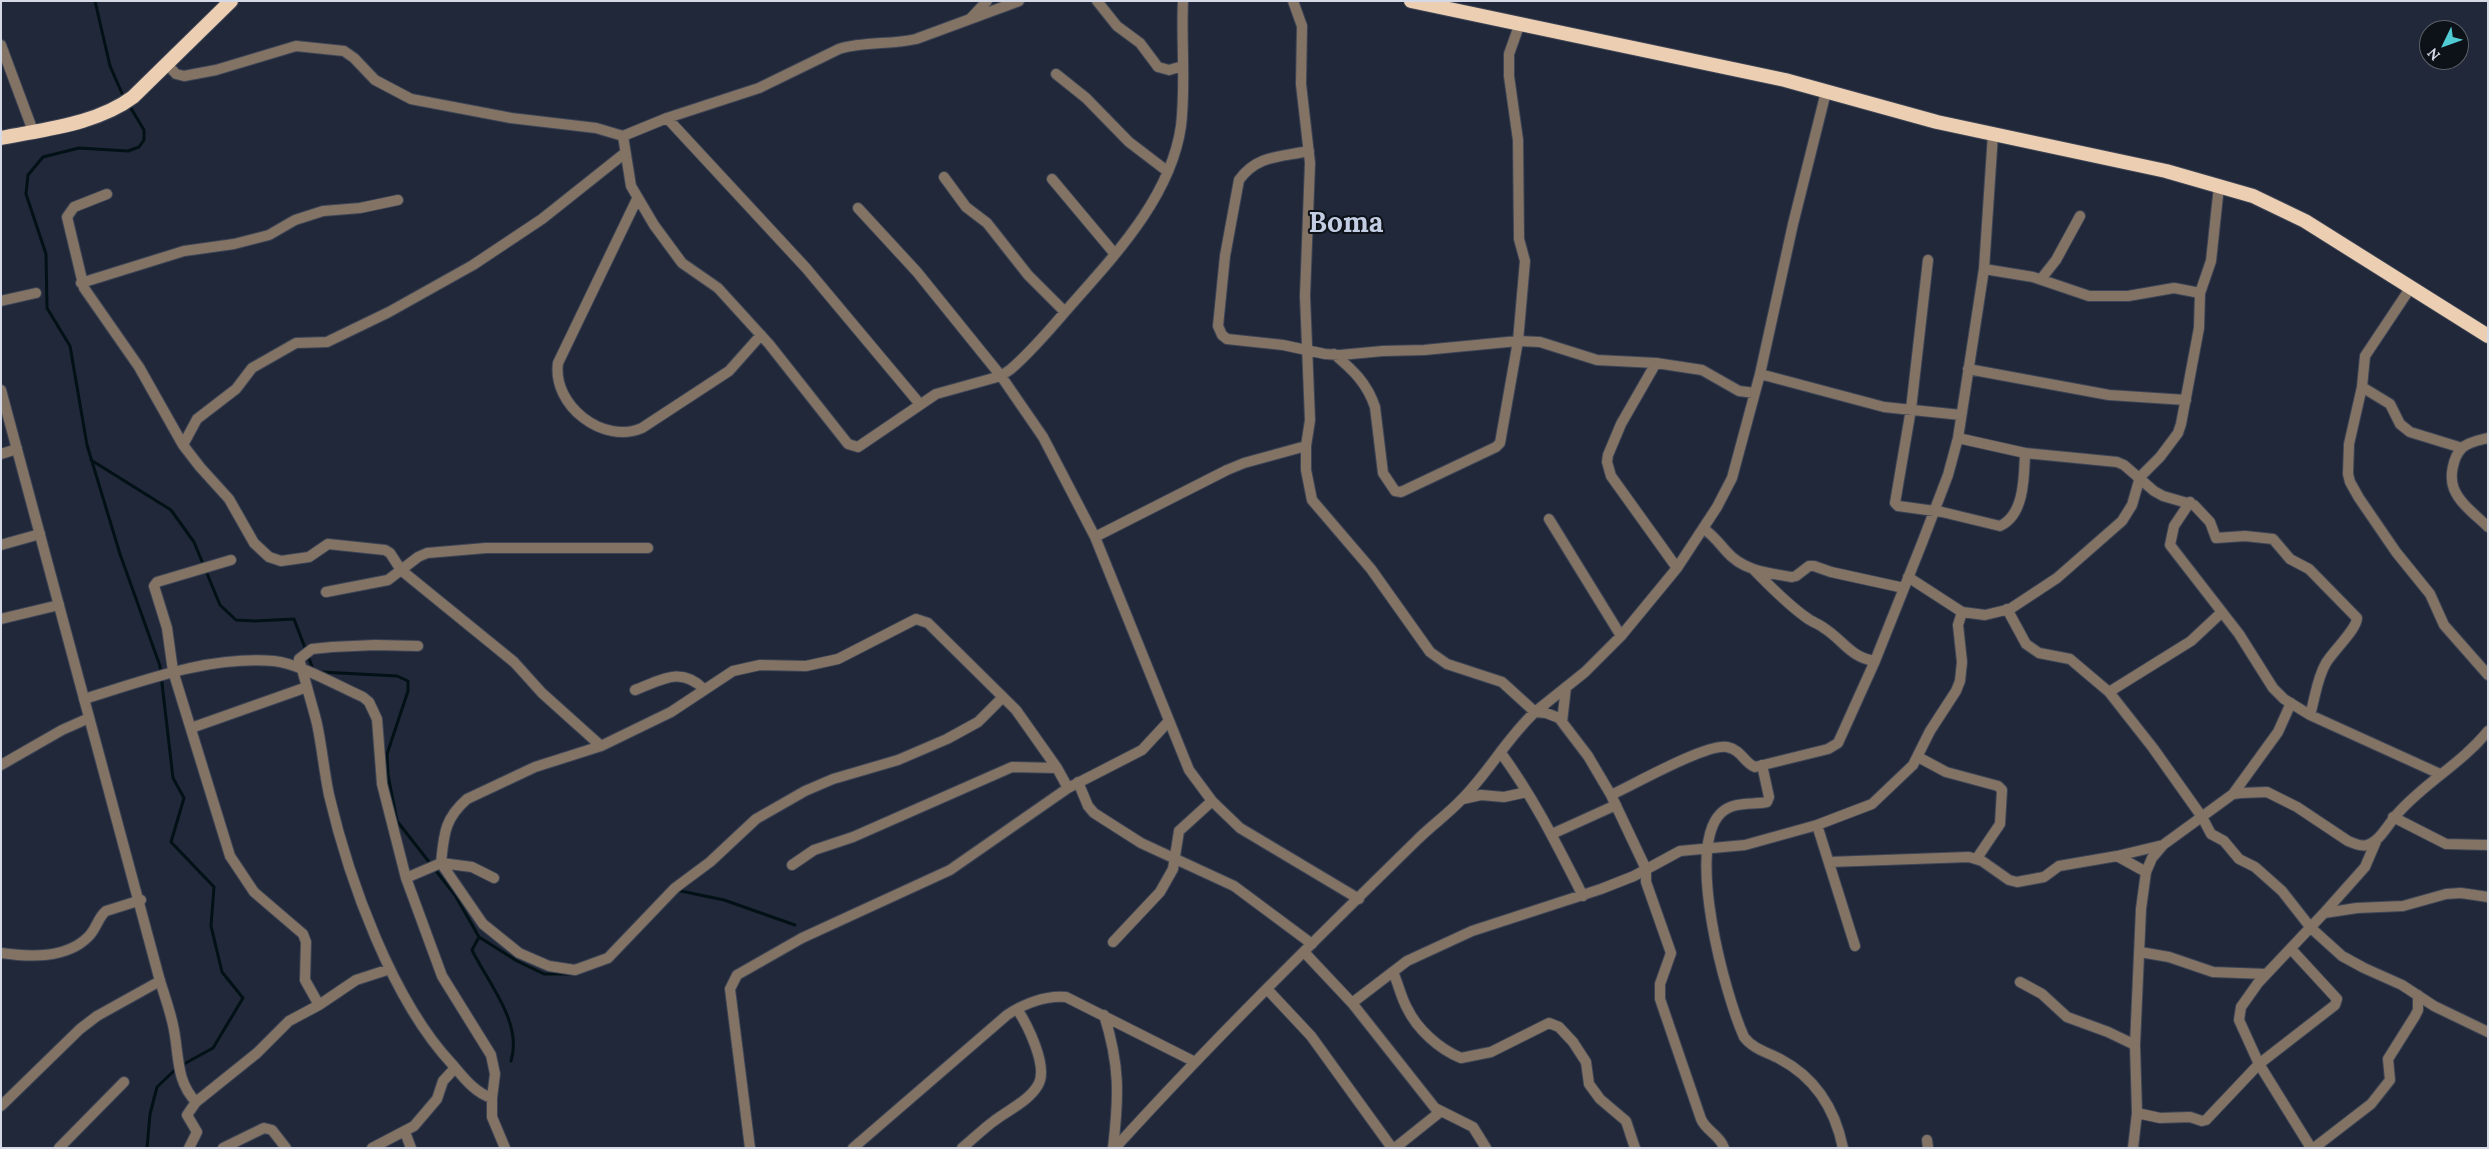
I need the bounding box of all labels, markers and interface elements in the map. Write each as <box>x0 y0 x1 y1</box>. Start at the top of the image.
north arrow <box>2419 20 2469 70</box>
text: N <box>2423 44 2444 64</box>
district label: Boma <box>1309 207 1383 241</box>

